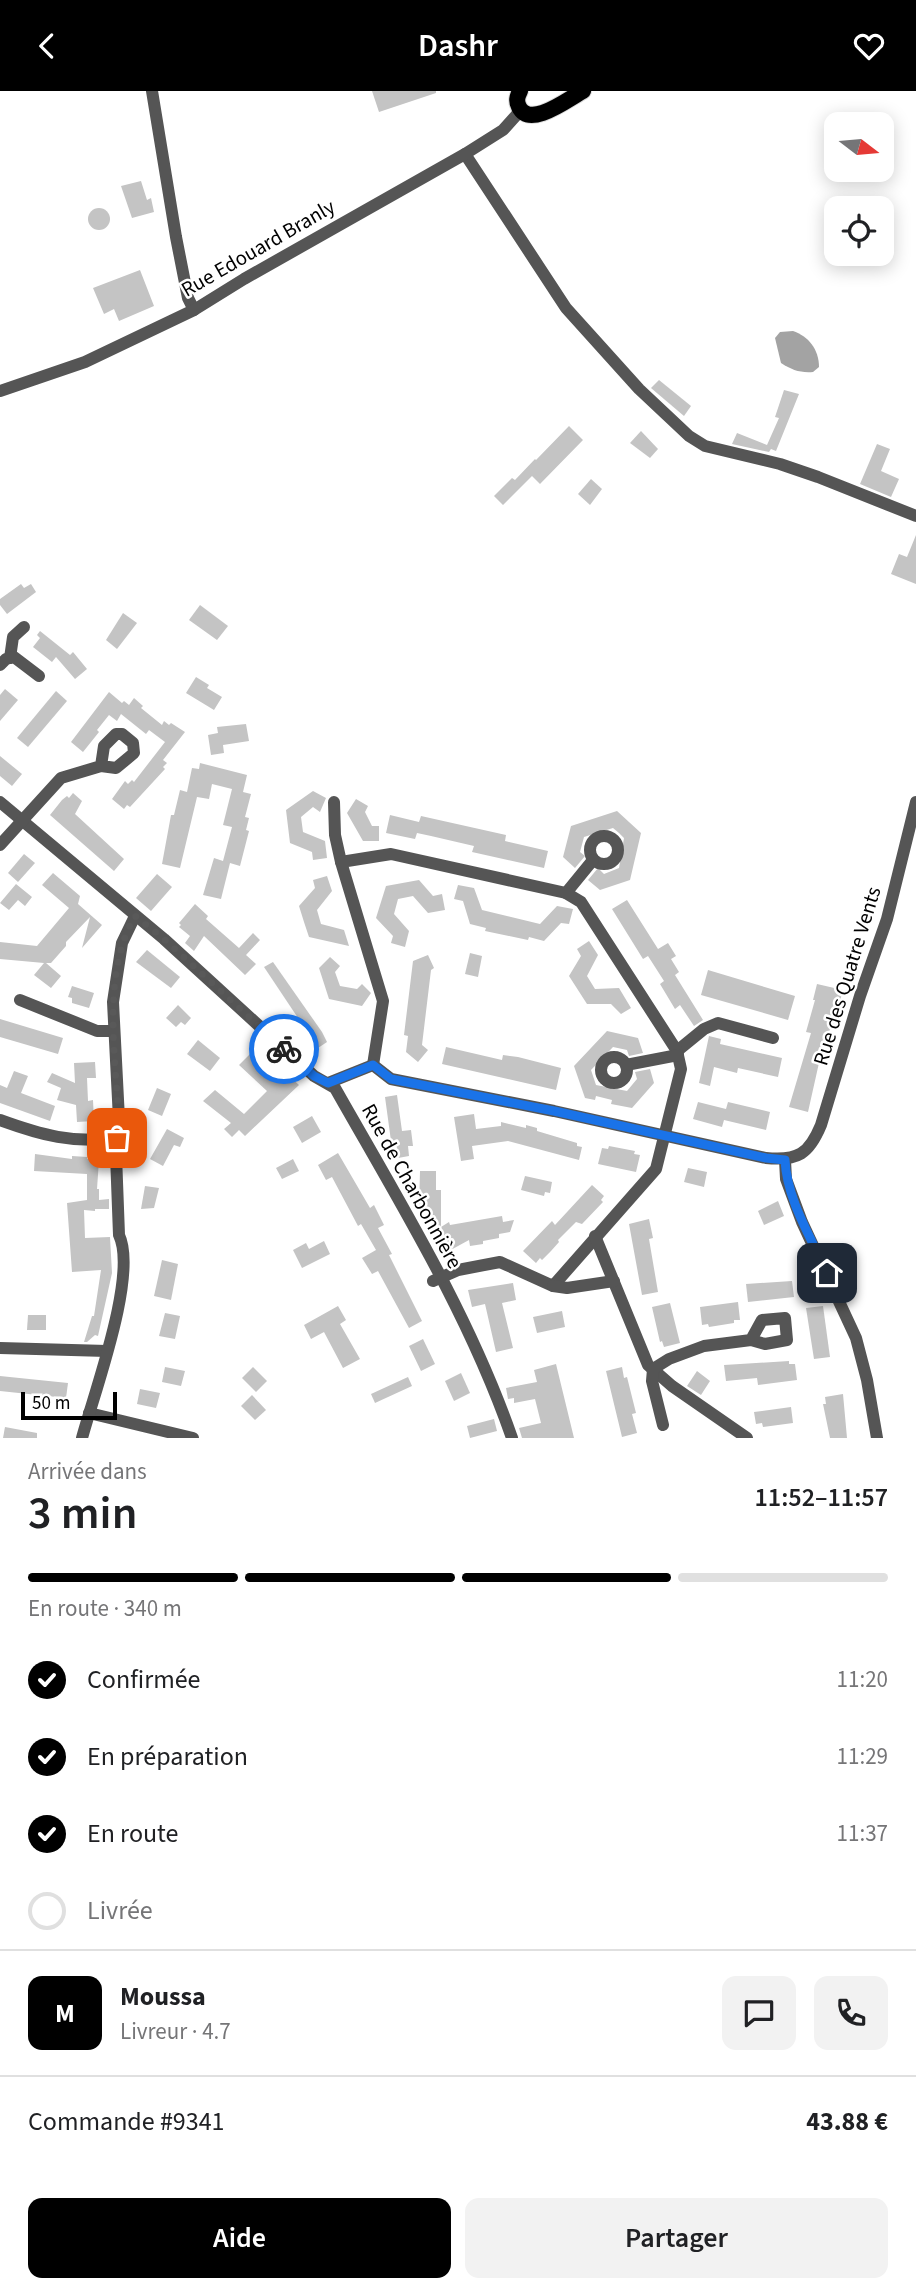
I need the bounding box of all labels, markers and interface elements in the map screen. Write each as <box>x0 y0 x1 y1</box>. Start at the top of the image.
text: Dashr <box>418 23 498 69</box>
icon: back <box>28 27 66 65</box>
icon: heart <box>850 27 888 65</box>
north arrow <box>824 112 894 182</box>
map controls <box>824 112 894 266</box>
street label: Rue Edouard Branly <box>176 192 341 304</box>
button: locate <box>824 196 894 266</box>
street label: Rue des Quatre Vents <box>806 883 889 1069</box>
courier <box>249 1014 319 1084</box>
icon: bike <box>265 1030 303 1068</box>
street label: Rue de Charbonnière <box>354 1098 470 1274</box>
pin <box>87 1108 147 1168</box>
icon: bag <box>98 1119 136 1157</box>
pin <box>797 1243 857 1303</box>
icon: home <box>808 1254 846 1292</box>
scale bar <box>21 1389 117 1421</box>
text: 50 m <box>32 1390 70 1417</box>
text: Arrivée dans <box>28 1455 147 1488</box>
text: 11:52–11:57 <box>755 1479 888 1516</box>
text: 3 min <box>28 1481 137 1546</box>
text: En route · 340 m <box>28 1592 182 1625</box>
icon: check <box>28 1661 66 1699</box>
text: Confirmée <box>87 1661 201 1698</box>
text: 11:20 <box>837 1663 888 1696</box>
icon: check <box>28 1738 66 1776</box>
text: En préparation <box>87 1738 248 1775</box>
text: 11:29 <box>837 1740 888 1773</box>
icon: check <box>28 1815 66 1853</box>
text: En route <box>87 1815 178 1852</box>
text: 11:37 <box>837 1817 888 1850</box>
text: Livrée <box>87 1892 153 1929</box>
button: chat <box>722 1976 796 2050</box>
button: phone <box>814 1976 888 2050</box>
text: Moussa <box>120 1978 206 2015</box>
text: M <box>55 1995 75 2032</box>
text: Livreur · 4.7 <box>120 2015 231 2048</box>
text: Commande #9341 <box>28 2103 225 2140</box>
text: 43.88 € <box>806 2103 888 2140</box>
button: Aide <box>28 2198 451 2278</box>
button: Partager <box>465 2198 888 2278</box>

